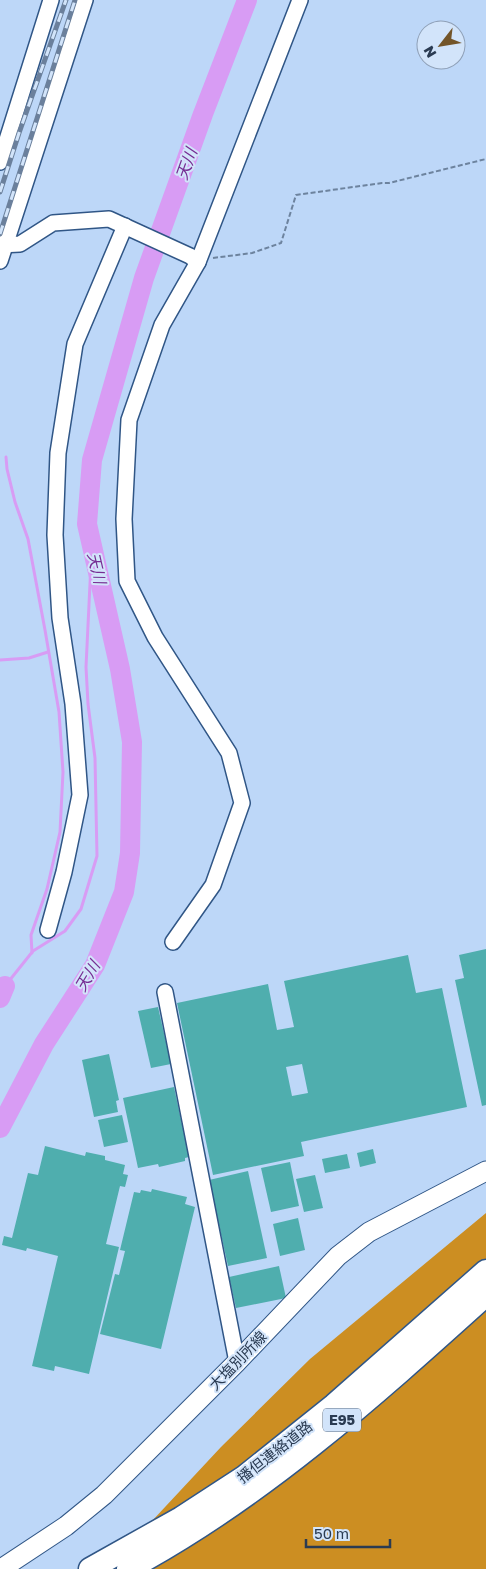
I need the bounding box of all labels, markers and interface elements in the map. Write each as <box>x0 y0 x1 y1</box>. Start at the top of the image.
north arrow <box>416 20 466 70</box>
text: N <box>419 43 439 61</box>
water label: 天川 <box>171 144 202 182</box>
water label: 天川 <box>84 550 111 588</box>
water label: 天川 <box>70 955 105 995</box>
street label: 大塩別所線 <box>205 1327 270 1394</box>
road number: E95 <box>323 1408 361 1432</box>
street label: 播但連絡道路 <box>233 1416 315 1486</box>
scale bar <box>306 1516 390 1548</box>
text: 50 m <box>314 1524 349 1542</box>

